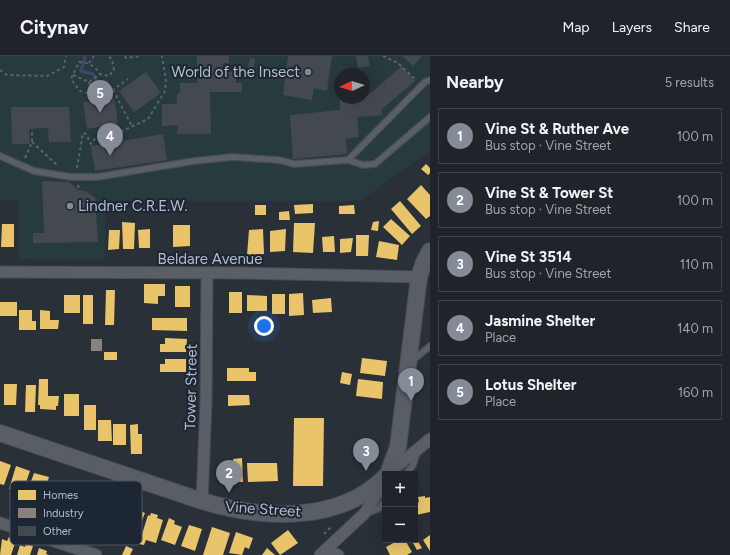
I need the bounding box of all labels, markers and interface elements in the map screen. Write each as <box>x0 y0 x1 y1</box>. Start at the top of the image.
text: Citynav <box>20 16 89 39</box>
text: Map <box>562 19 590 36</box>
text: Layers <box>612 19 652 36</box>
text: Share <box>674 19 710 36</box>
place label: World of the Insect <box>171 63 300 81</box>
marker: World of the Insect <box>303 67 313 77</box>
north arrow <box>334 68 370 104</box>
text: Nearby <box>446 72 504 92</box>
text: 5 results <box>665 75 714 90</box>
pin: 5 <box>87 80 113 113</box>
text: Vine St & Ruther Ave <box>485 120 629 138</box>
pin: 4 <box>97 123 123 156</box>
text: 1 <box>457 129 463 144</box>
text: 100 m <box>677 129 713 144</box>
text: Bus stop · Vine Street <box>485 138 611 153</box>
text: Vine St & Tower St <box>485 184 613 202</box>
text: 2 <box>456 193 464 208</box>
text: 100 m <box>677 193 713 208</box>
place label: Lindner C.R.E.W. <box>78 197 188 215</box>
marker: Lindner C.R.E.W. <box>65 201 75 211</box>
text: Bus stop · Vine Street <box>485 202 611 217</box>
text: Vine St 3514 <box>485 248 572 266</box>
street label: Beldare Avenue <box>158 250 262 268</box>
text: 3 <box>456 257 464 272</box>
text: 110 m <box>680 257 713 272</box>
text: Bus stop · Vine Street <box>485 266 611 281</box>
text: Jasmine Shelter <box>485 312 595 330</box>
your location <box>254 316 274 336</box>
text: 4 <box>456 321 464 336</box>
text: 140 m <box>677 321 713 336</box>
text: Place <box>485 330 516 345</box>
street label: Tower Street <box>181 343 201 430</box>
pin: 1 <box>398 368 424 401</box>
text: Lotus Shelter <box>485 376 576 394</box>
text: 5 <box>456 385 464 400</box>
text: 160 m <box>678 385 713 400</box>
text: Place <box>485 394 516 409</box>
pin: 3 <box>353 438 379 471</box>
pin: 2 <box>216 460 242 493</box>
map controls <box>382 471 418 543</box>
button: + <box>382 471 418 507</box>
legend <box>10 481 142 545</box>
text: Homes <box>43 489 78 502</box>
street label: Vine Street <box>224 497 302 521</box>
text: Industry <box>43 507 84 520</box>
button: − <box>382 507 418 543</box>
text: Other <box>43 525 72 538</box>

